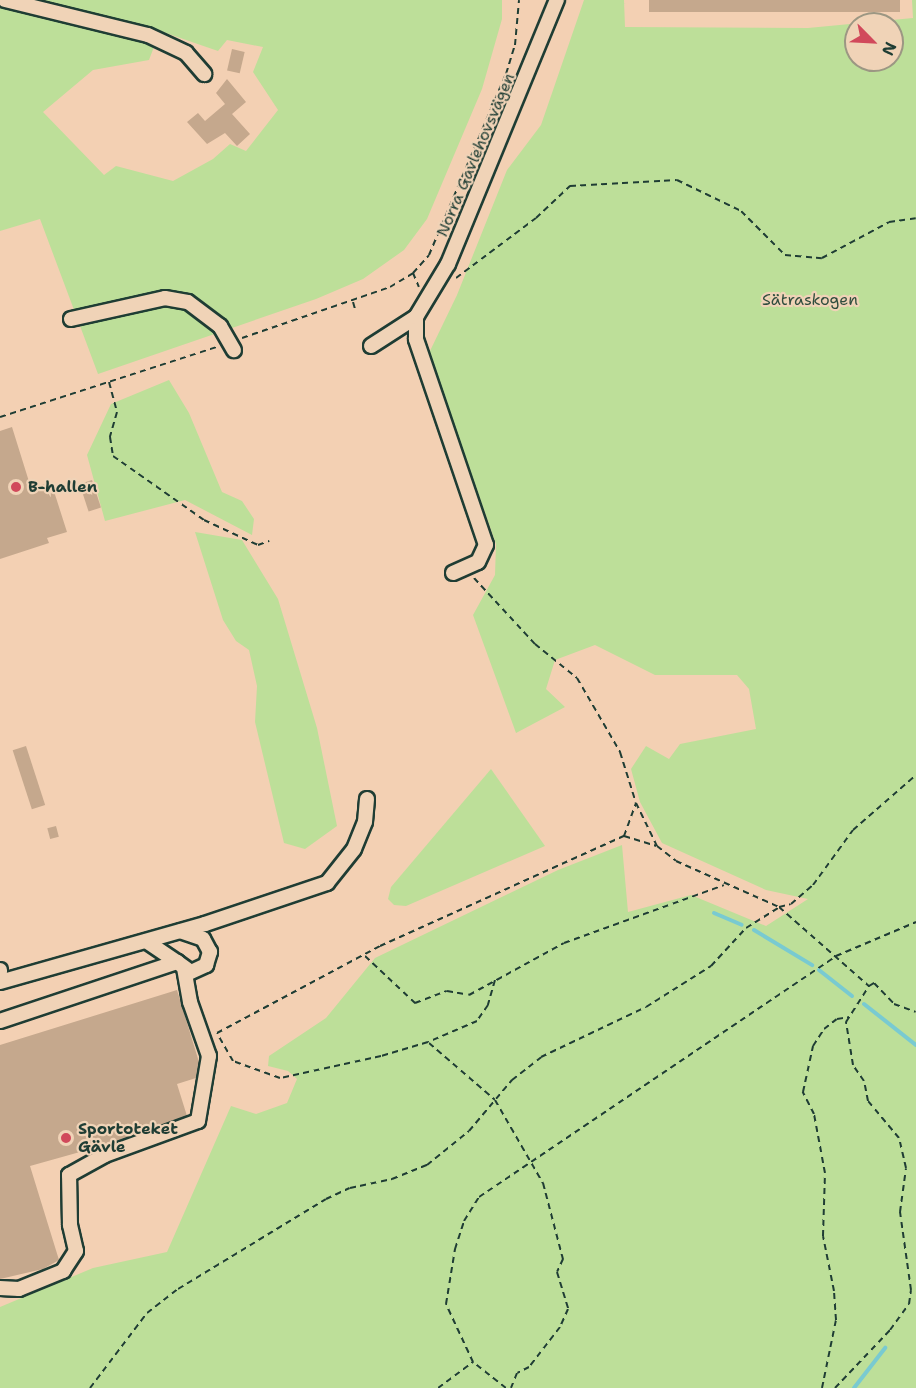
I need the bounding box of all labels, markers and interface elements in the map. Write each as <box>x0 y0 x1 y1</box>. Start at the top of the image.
north arrow <box>844 12 904 72</box>
text: N <box>877 39 901 59</box>
street label: Norra Gavlehovsvägen <box>433 70 519 240</box>
park label: Sätraskogen <box>762 290 858 310</box>
place label: B-hallen <box>28 477 97 497</box>
marker: B-hallen <box>9 480 23 494</box>
place label: Sportoteket Gävle <box>78 1119 178 1157</box>
marker: Sportoteket Gävle <box>59 1131 73 1145</box>

